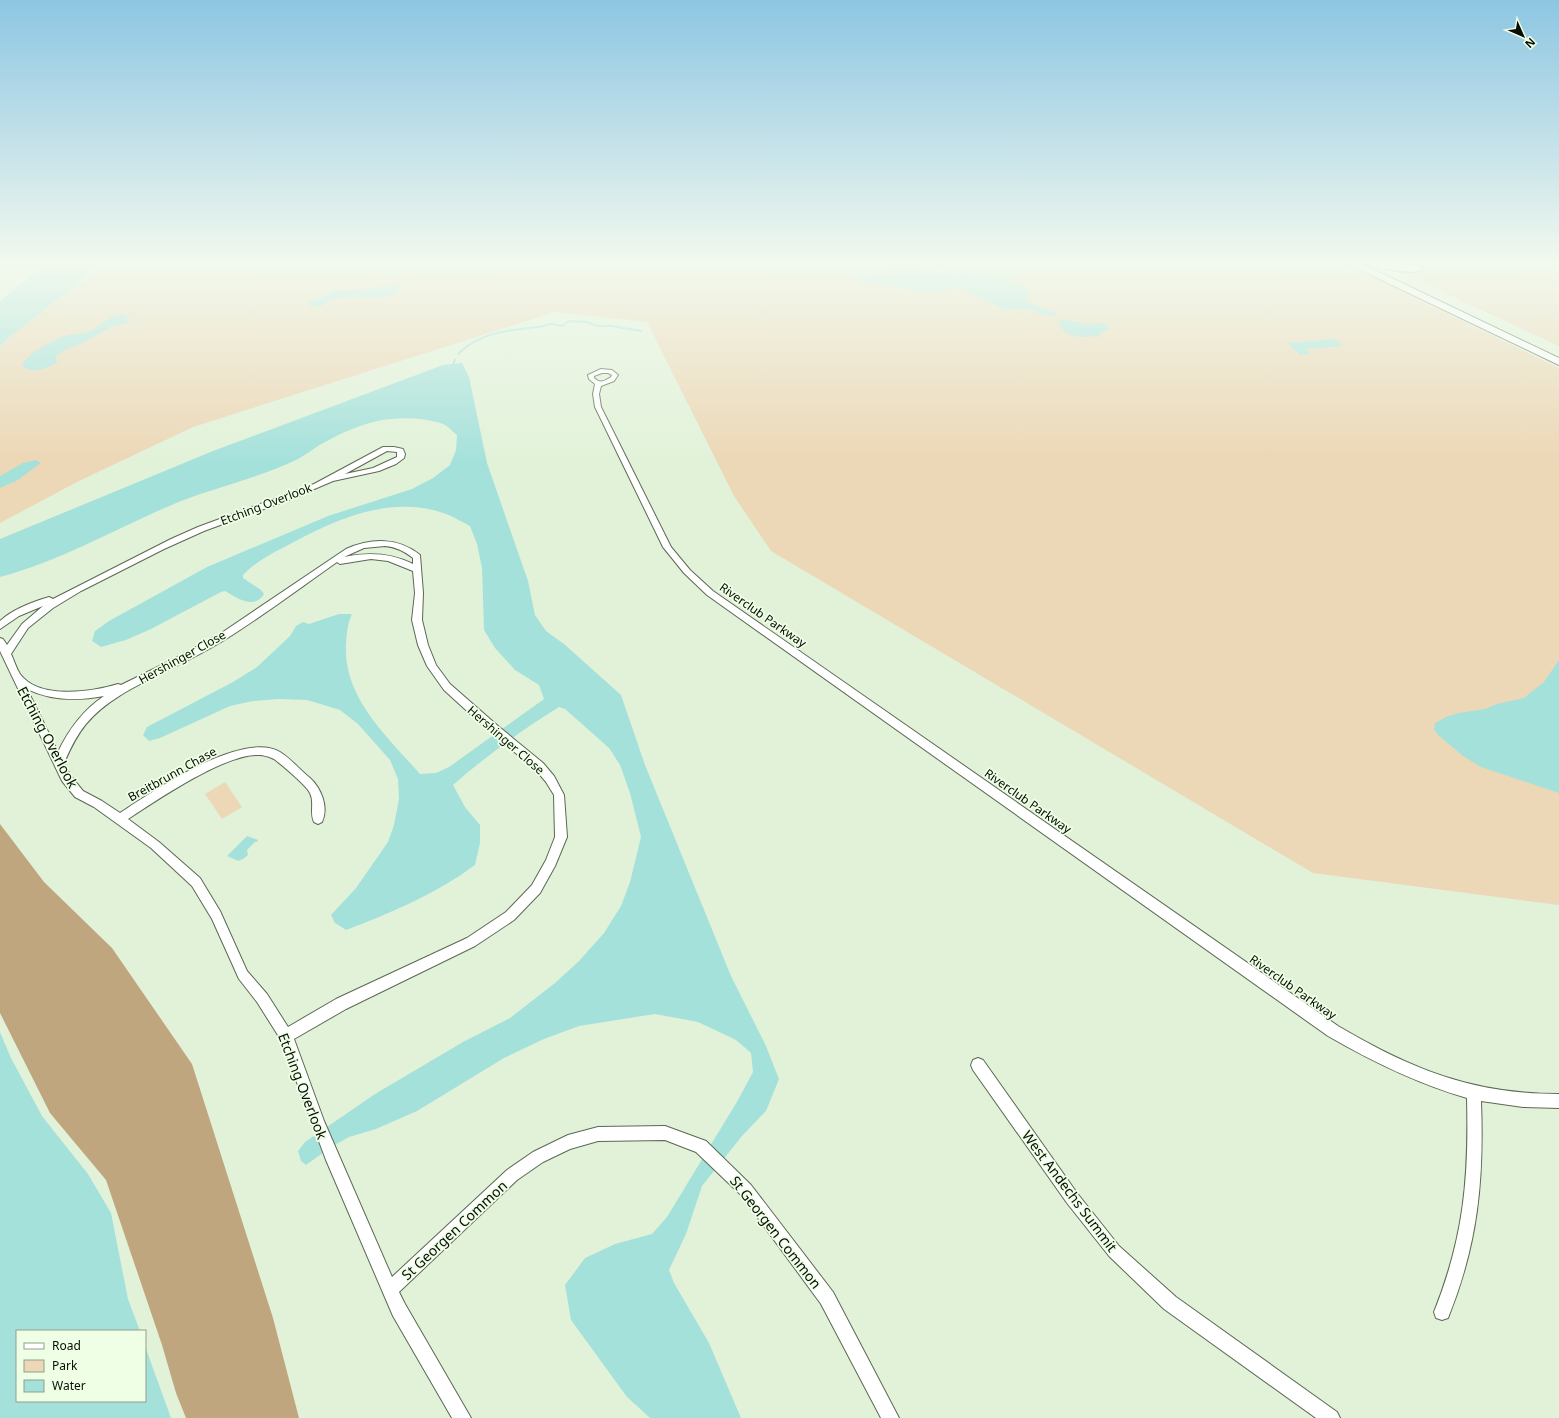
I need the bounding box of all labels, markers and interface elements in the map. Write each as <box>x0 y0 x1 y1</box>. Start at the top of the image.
north arrow <box>1503 16 1543 56</box>
text: N <box>1522 35 1539 52</box>
street label: Etching Overlook <box>218 479 315 529</box>
street label: Riverclub Parkway <box>716 579 811 652</box>
street label: Hershinger Close <box>135 626 229 688</box>
street label: Etching Overlook <box>13 683 83 792</box>
street label: Hershinger Close <box>464 702 548 778</box>
street label: Breitbrunn Chase <box>125 743 219 805</box>
street label: Riverclub Parkway <box>981 765 1076 838</box>
street label: Riverclub Parkway <box>1246 951 1341 1024</box>
street label: Etching Overlook <box>274 1030 332 1142</box>
street label: West Andechs Summit <box>1018 1127 1122 1255</box>
street label: St Georgen Common <box>726 1172 826 1292</box>
street label: St Georgen Common <box>397 1176 511 1284</box>
legend <box>16 1330 146 1402</box>
text: Road <box>52 1337 81 1354</box>
text: Park <box>52 1357 78 1374</box>
text: Water <box>52 1377 86 1394</box>

